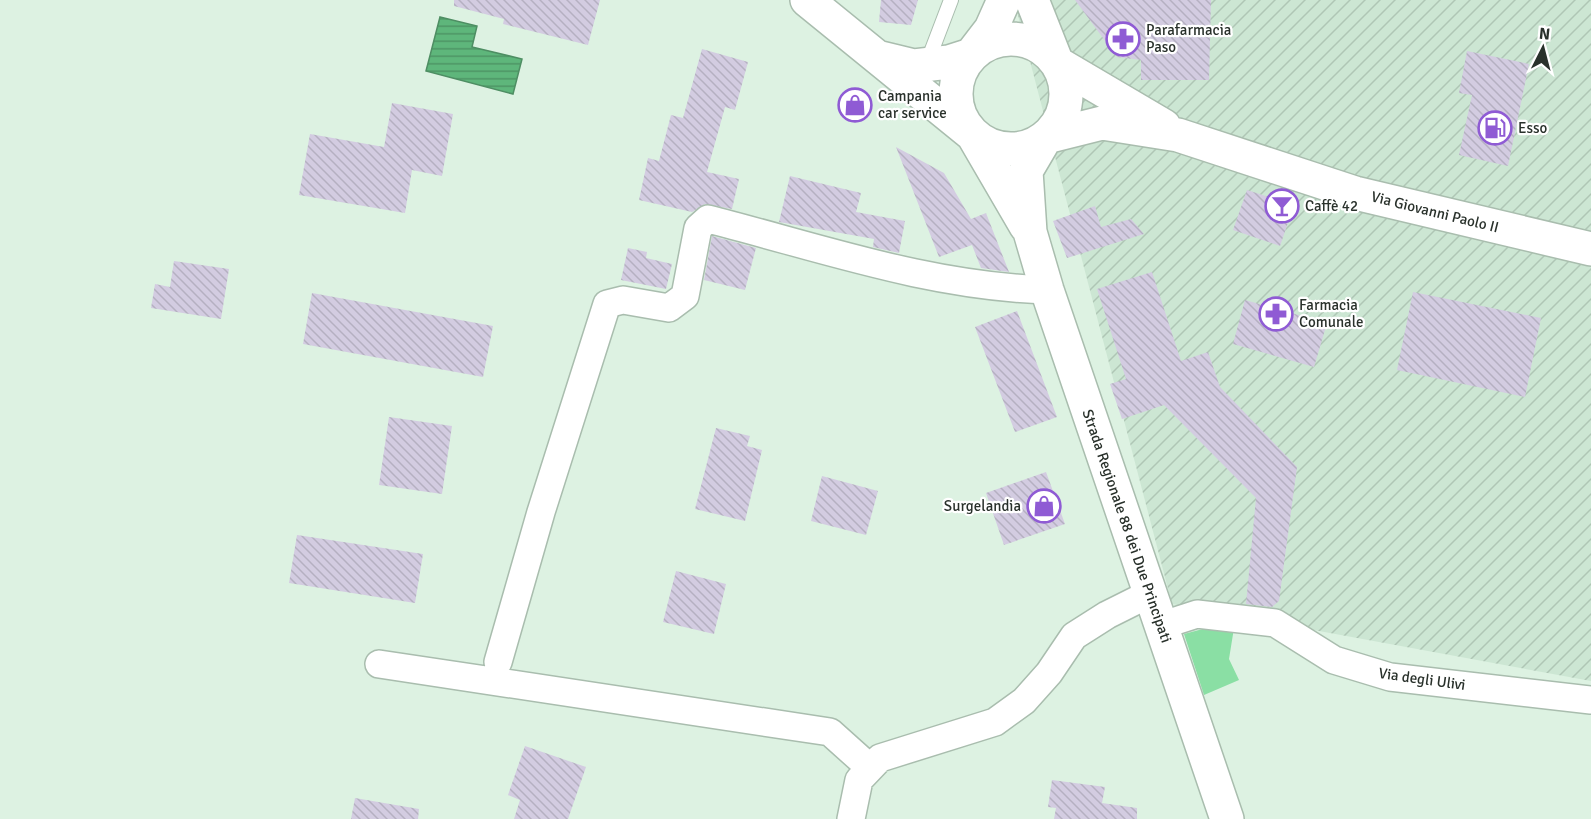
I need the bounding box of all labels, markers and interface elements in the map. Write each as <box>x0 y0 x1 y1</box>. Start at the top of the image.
north arrow <box>1513 18 1573 78</box>
pharmacy icon: Parafarmacia Paso <box>1105 21 1141 57</box>
place label: Parafarmacia Paso <box>1146 21 1231 56</box>
text: N <box>1538 24 1551 45</box>
shop icon: Campania car service <box>837 87 873 123</box>
place label: Campania car service <box>878 87 947 122</box>
fuel station icon: Esso <box>1477 110 1513 146</box>
place label: Esso <box>1518 119 1548 137</box>
street label: Via Giovanni Paolo II <box>1369 187 1501 237</box>
bar icon: Caffè 42 <box>1264 188 1300 224</box>
place label: Caffè 42 <box>1305 197 1358 215</box>
pharmacy icon: Farmacia Comunale <box>1258 296 1294 332</box>
place label: Farmacia Comunale <box>1299 296 1363 331</box>
street label: Strada Regionale 88 dei Due Principati <box>1078 407 1176 645</box>
shop icon: Surgelandia <box>1026 488 1062 524</box>
place label: Surgelandia <box>944 497 1021 515</box>
street label: Via degli Ulivi <box>1377 664 1467 694</box>

